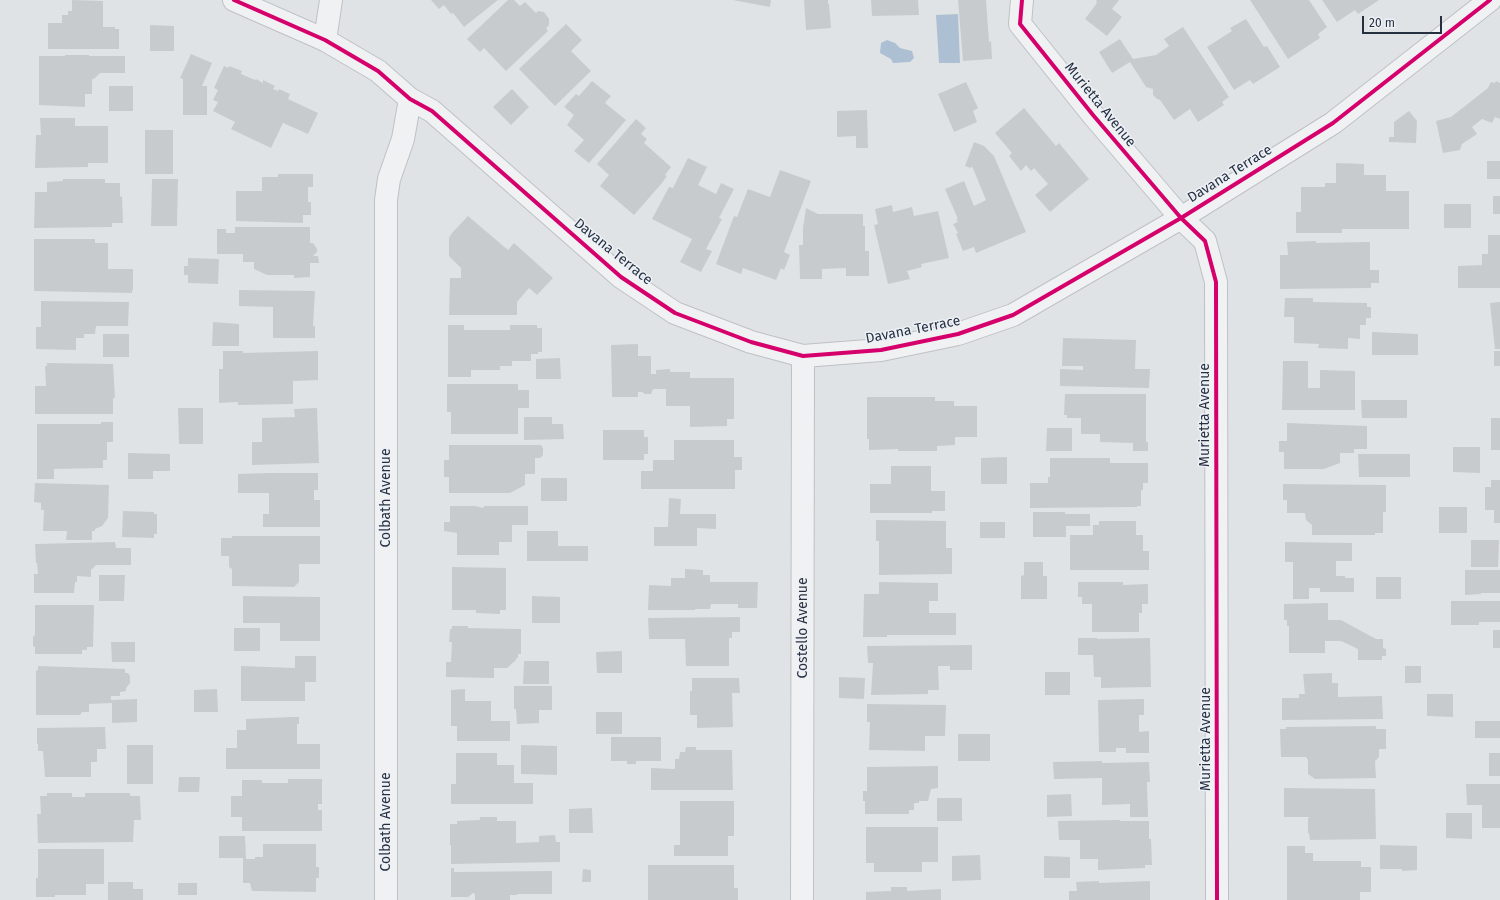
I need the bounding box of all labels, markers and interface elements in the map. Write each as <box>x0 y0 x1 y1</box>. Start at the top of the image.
scale bar <box>1364 8 1444 34</box>
text: 20 m <box>1369 16 1395 30</box>
street label: Murietta Avenue <box>1061 59 1139 151</box>
street label: Davana Terrace <box>1185 141 1275 207</box>
street label: Davana Terrace <box>570 215 656 289</box>
street label: Davana Terrace <box>864 313 962 347</box>
street label: Murietta Avenue <box>1197 363 1213 467</box>
street label: Colbath Avenue <box>378 448 394 548</box>
street label: Costello Avenue <box>795 577 811 679</box>
street label: Murietta Avenue <box>1198 687 1214 791</box>
street label: Colbath Avenue <box>378 772 394 872</box>

